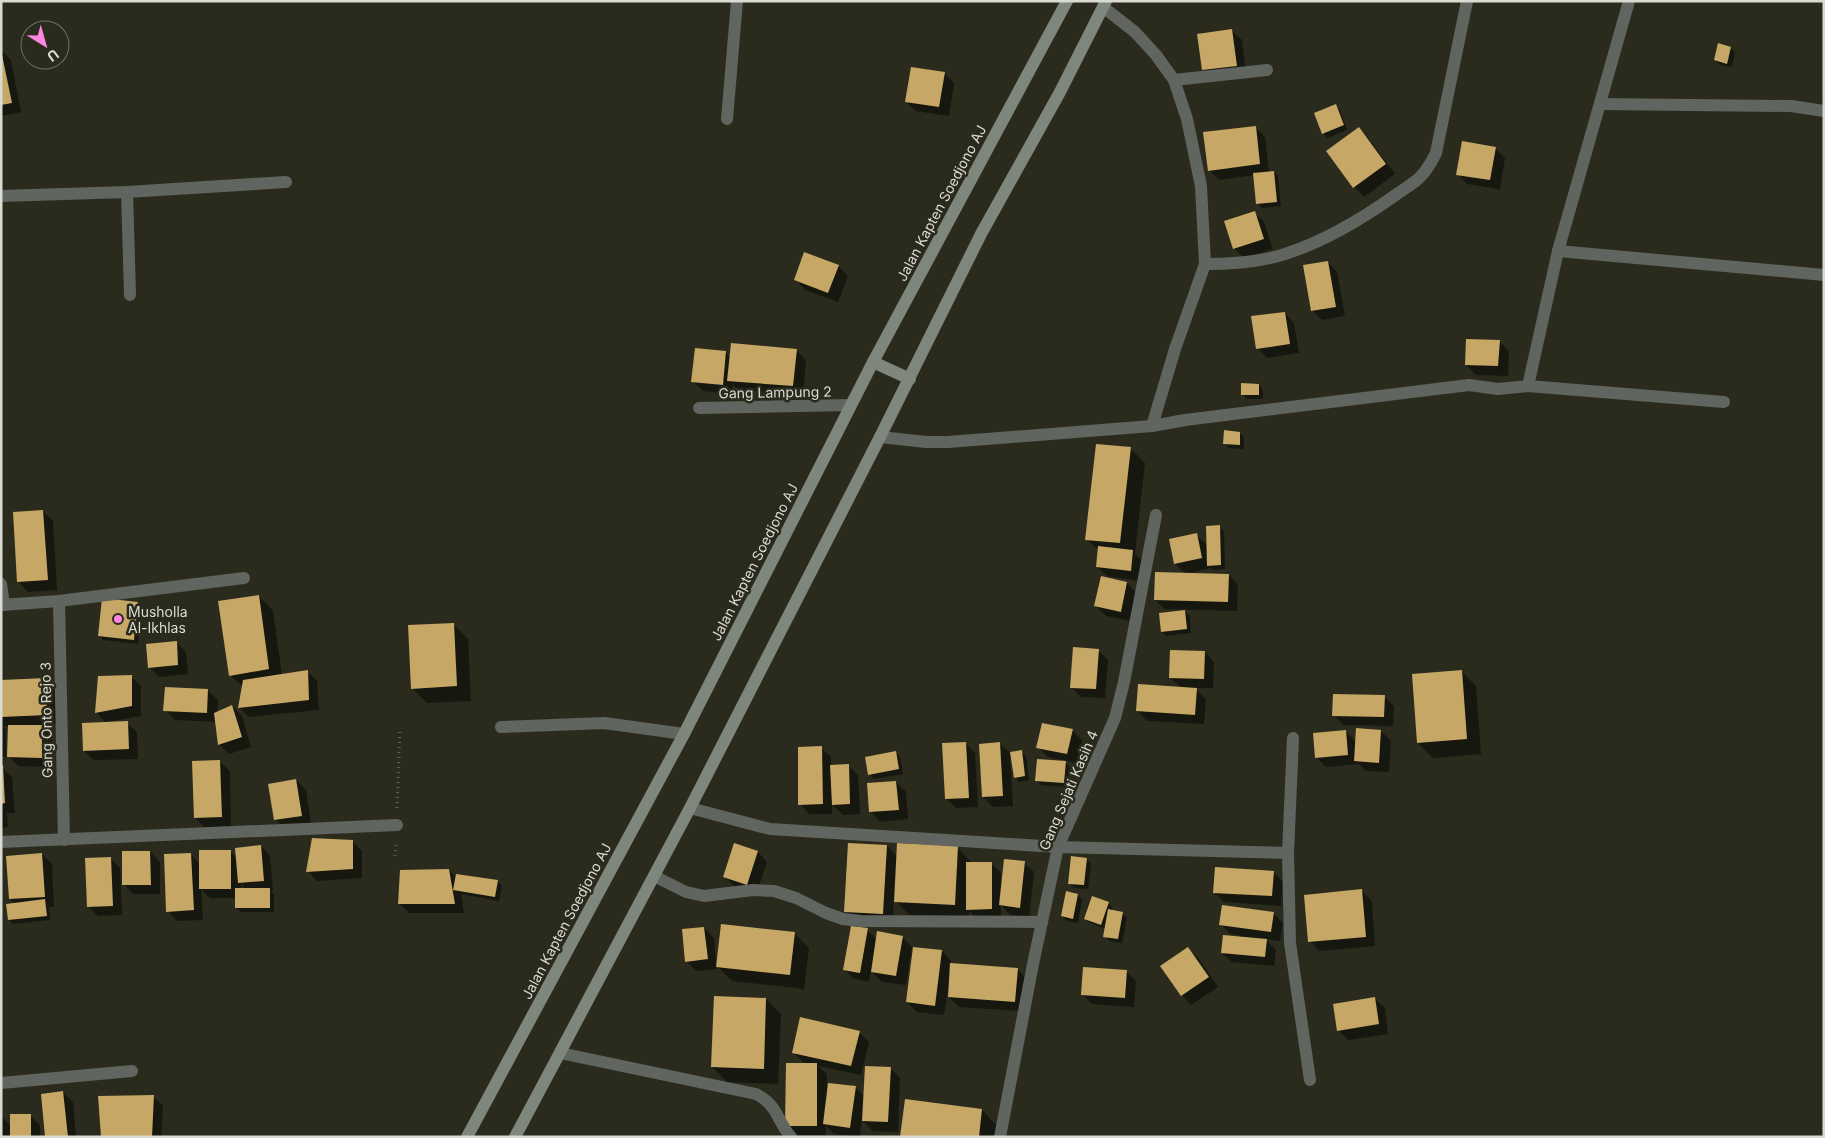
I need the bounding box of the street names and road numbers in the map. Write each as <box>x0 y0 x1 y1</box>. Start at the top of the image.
street label: Jalan Kapten Soedjono AJ <box>893 122 989 284</box>
street label: Gang Lampung 2 <box>718 383 832 401</box>
street label: Jalan Kapten Soedjono AJ <box>707 481 801 643</box>
street label: Gang Onto Rejo 3 <box>36 662 56 778</box>
street label: Gang Sejati Kasih 4 <box>1035 727 1101 853</box>
street label: Jalan Kapten Soedjono AJ <box>518 840 614 1002</box>

